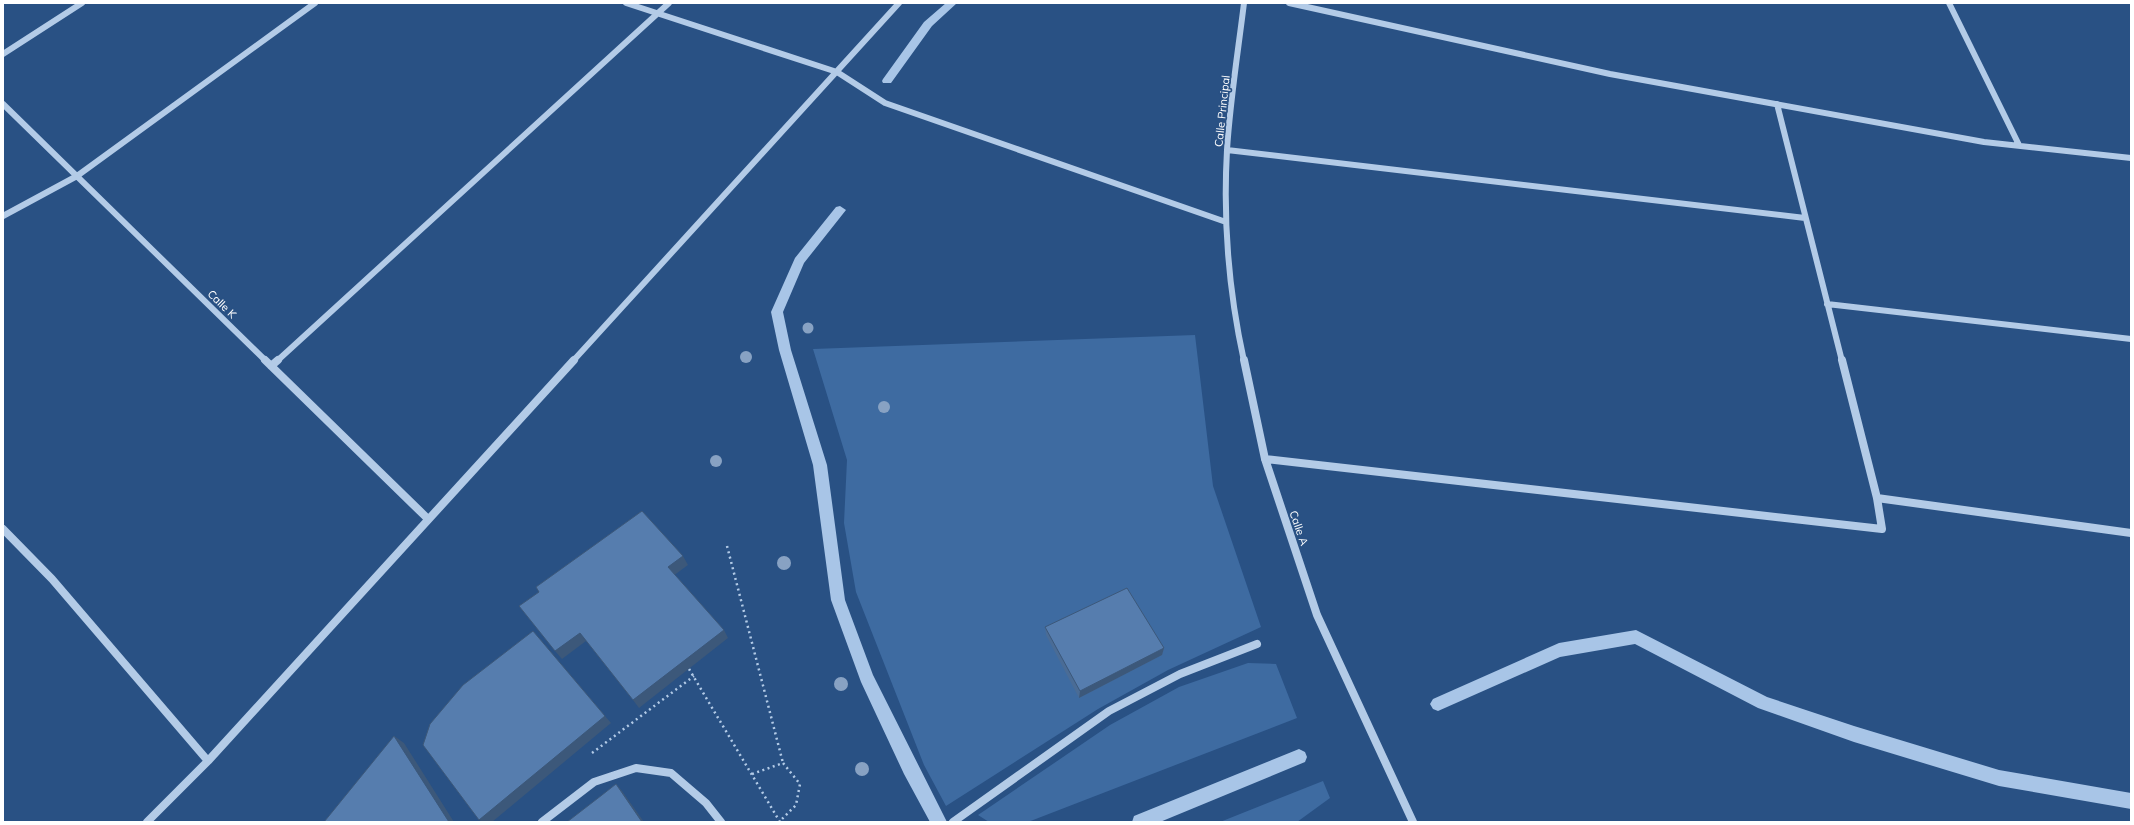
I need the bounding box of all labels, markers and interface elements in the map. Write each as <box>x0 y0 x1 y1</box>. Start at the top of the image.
street label: Calle Principal <box>1211 74 1233 148</box>
street label: Calle K <box>205 287 240 322</box>
street label: Calle A <box>1287 509 1311 547</box>

